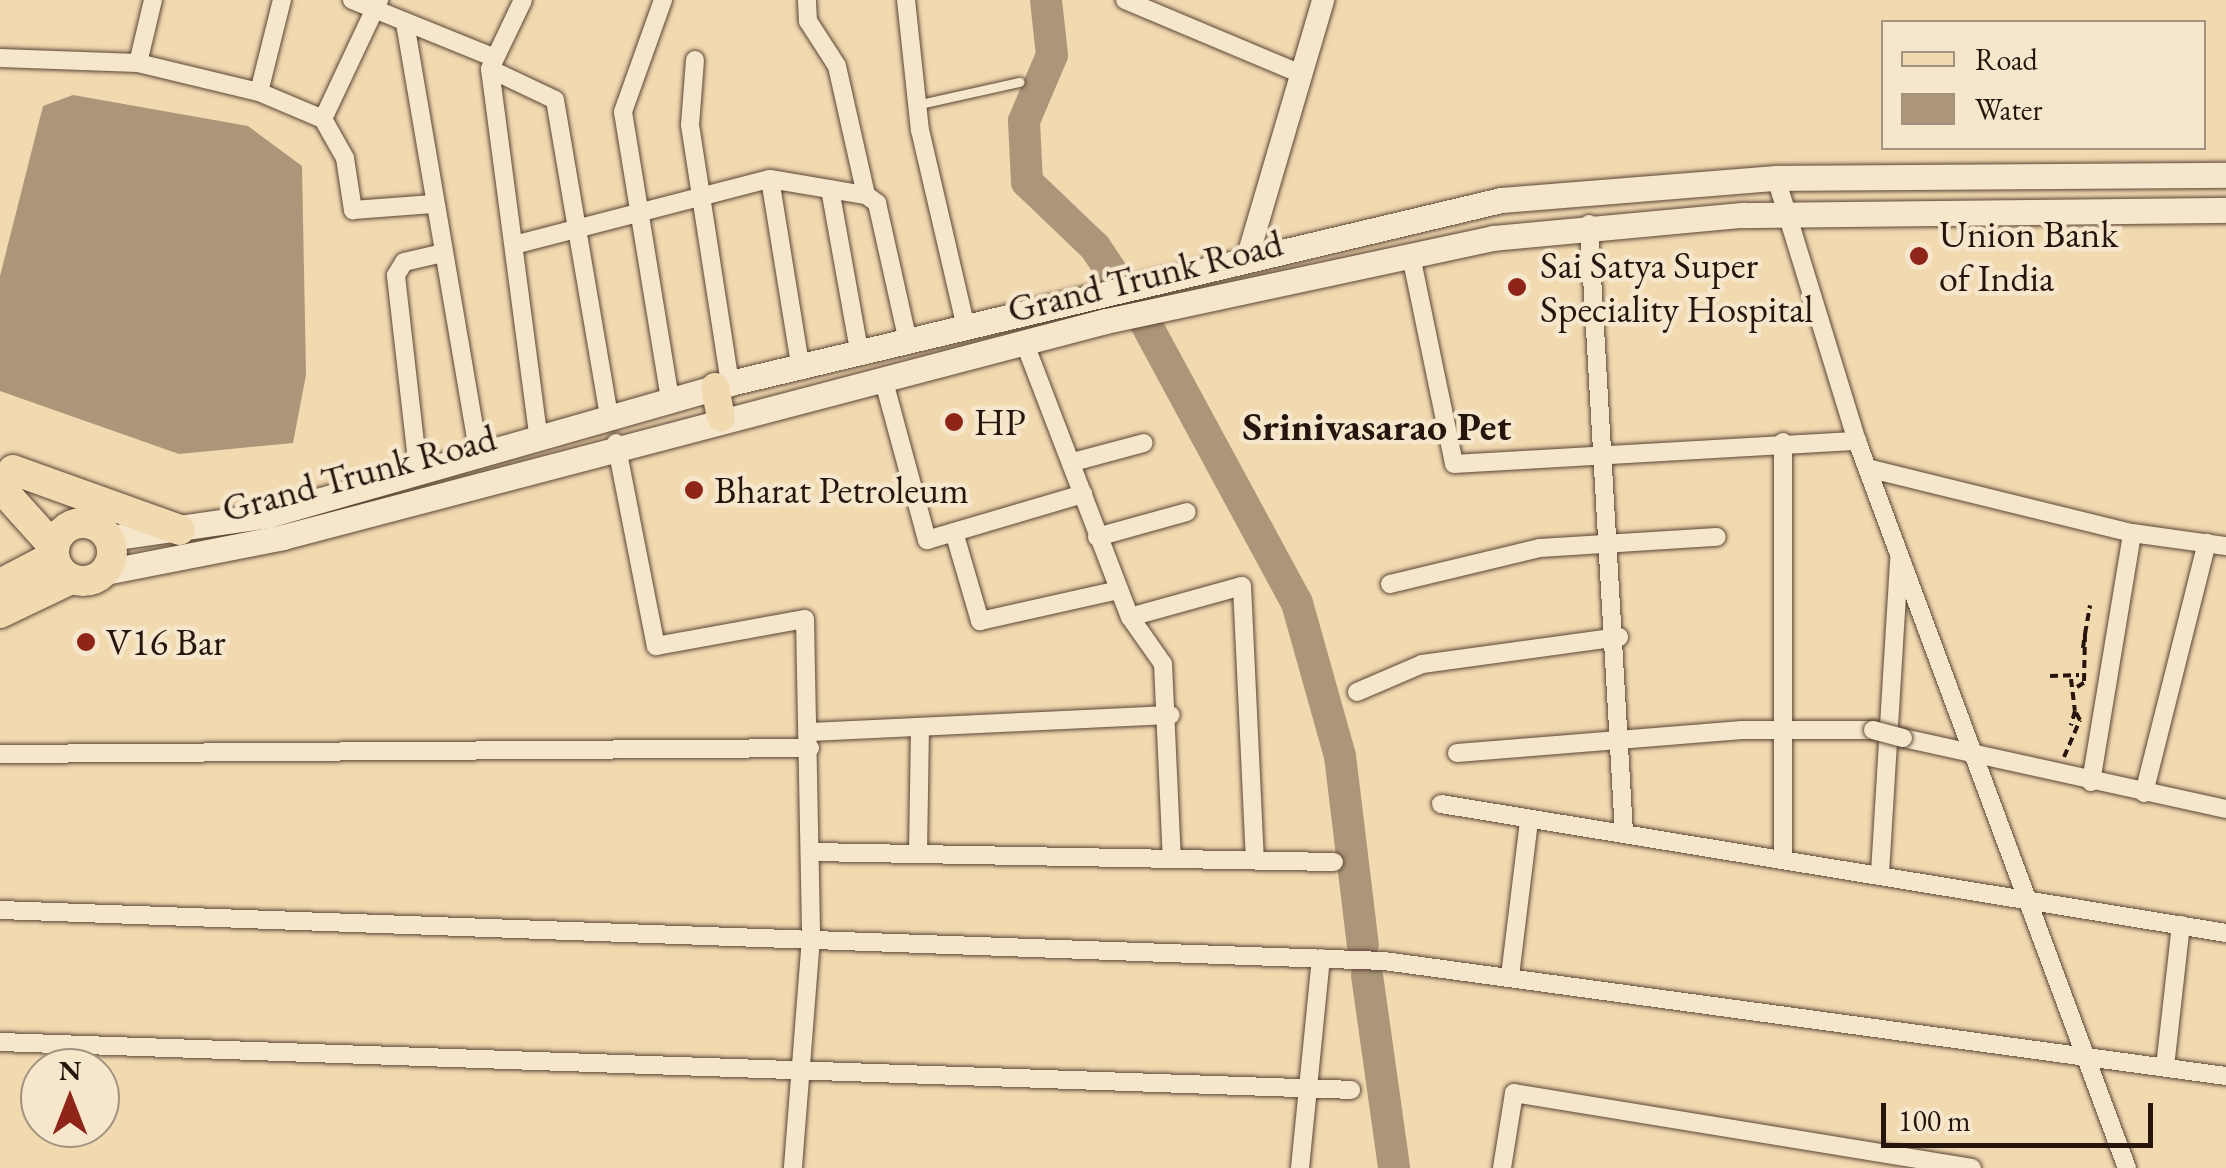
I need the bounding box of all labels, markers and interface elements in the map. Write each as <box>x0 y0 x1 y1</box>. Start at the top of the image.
legend <box>1881 20 2206 150</box>
text: Road <box>1975 40 2038 79</box>
text: Water <box>1975 90 2043 129</box>
place label: Union Bank of India <box>1939 211 2118 300</box>
street label: Grand Trunk Road <box>1003 220 1287 332</box>
place label: Sai Satya Super Speciality Hospital <box>1540 242 1813 332</box>
marker: Union Bank of India <box>1908 245 1930 267</box>
marker: Sai Satya Super Speciality Hospital <box>1504 274 1530 300</box>
place label: HP <box>974 399 1026 445</box>
district label: Srinivasarao Pet <box>1243 402 1511 450</box>
marker: HP <box>943 411 965 433</box>
street label: Grand Trunk Road <box>217 415 501 531</box>
place label: Bharat Petroleum <box>714 467 969 513</box>
marker: Bharat Petroleum <box>683 479 705 501</box>
place label: V16 Bar <box>106 619 226 665</box>
marker: V16 Bar <box>75 631 97 653</box>
north arrow <box>20 1048 120 1148</box>
text: N <box>59 1052 81 1088</box>
scale bar <box>1886 1083 2158 1145</box>
text: 100 m <box>1898 1101 1971 1140</box>

